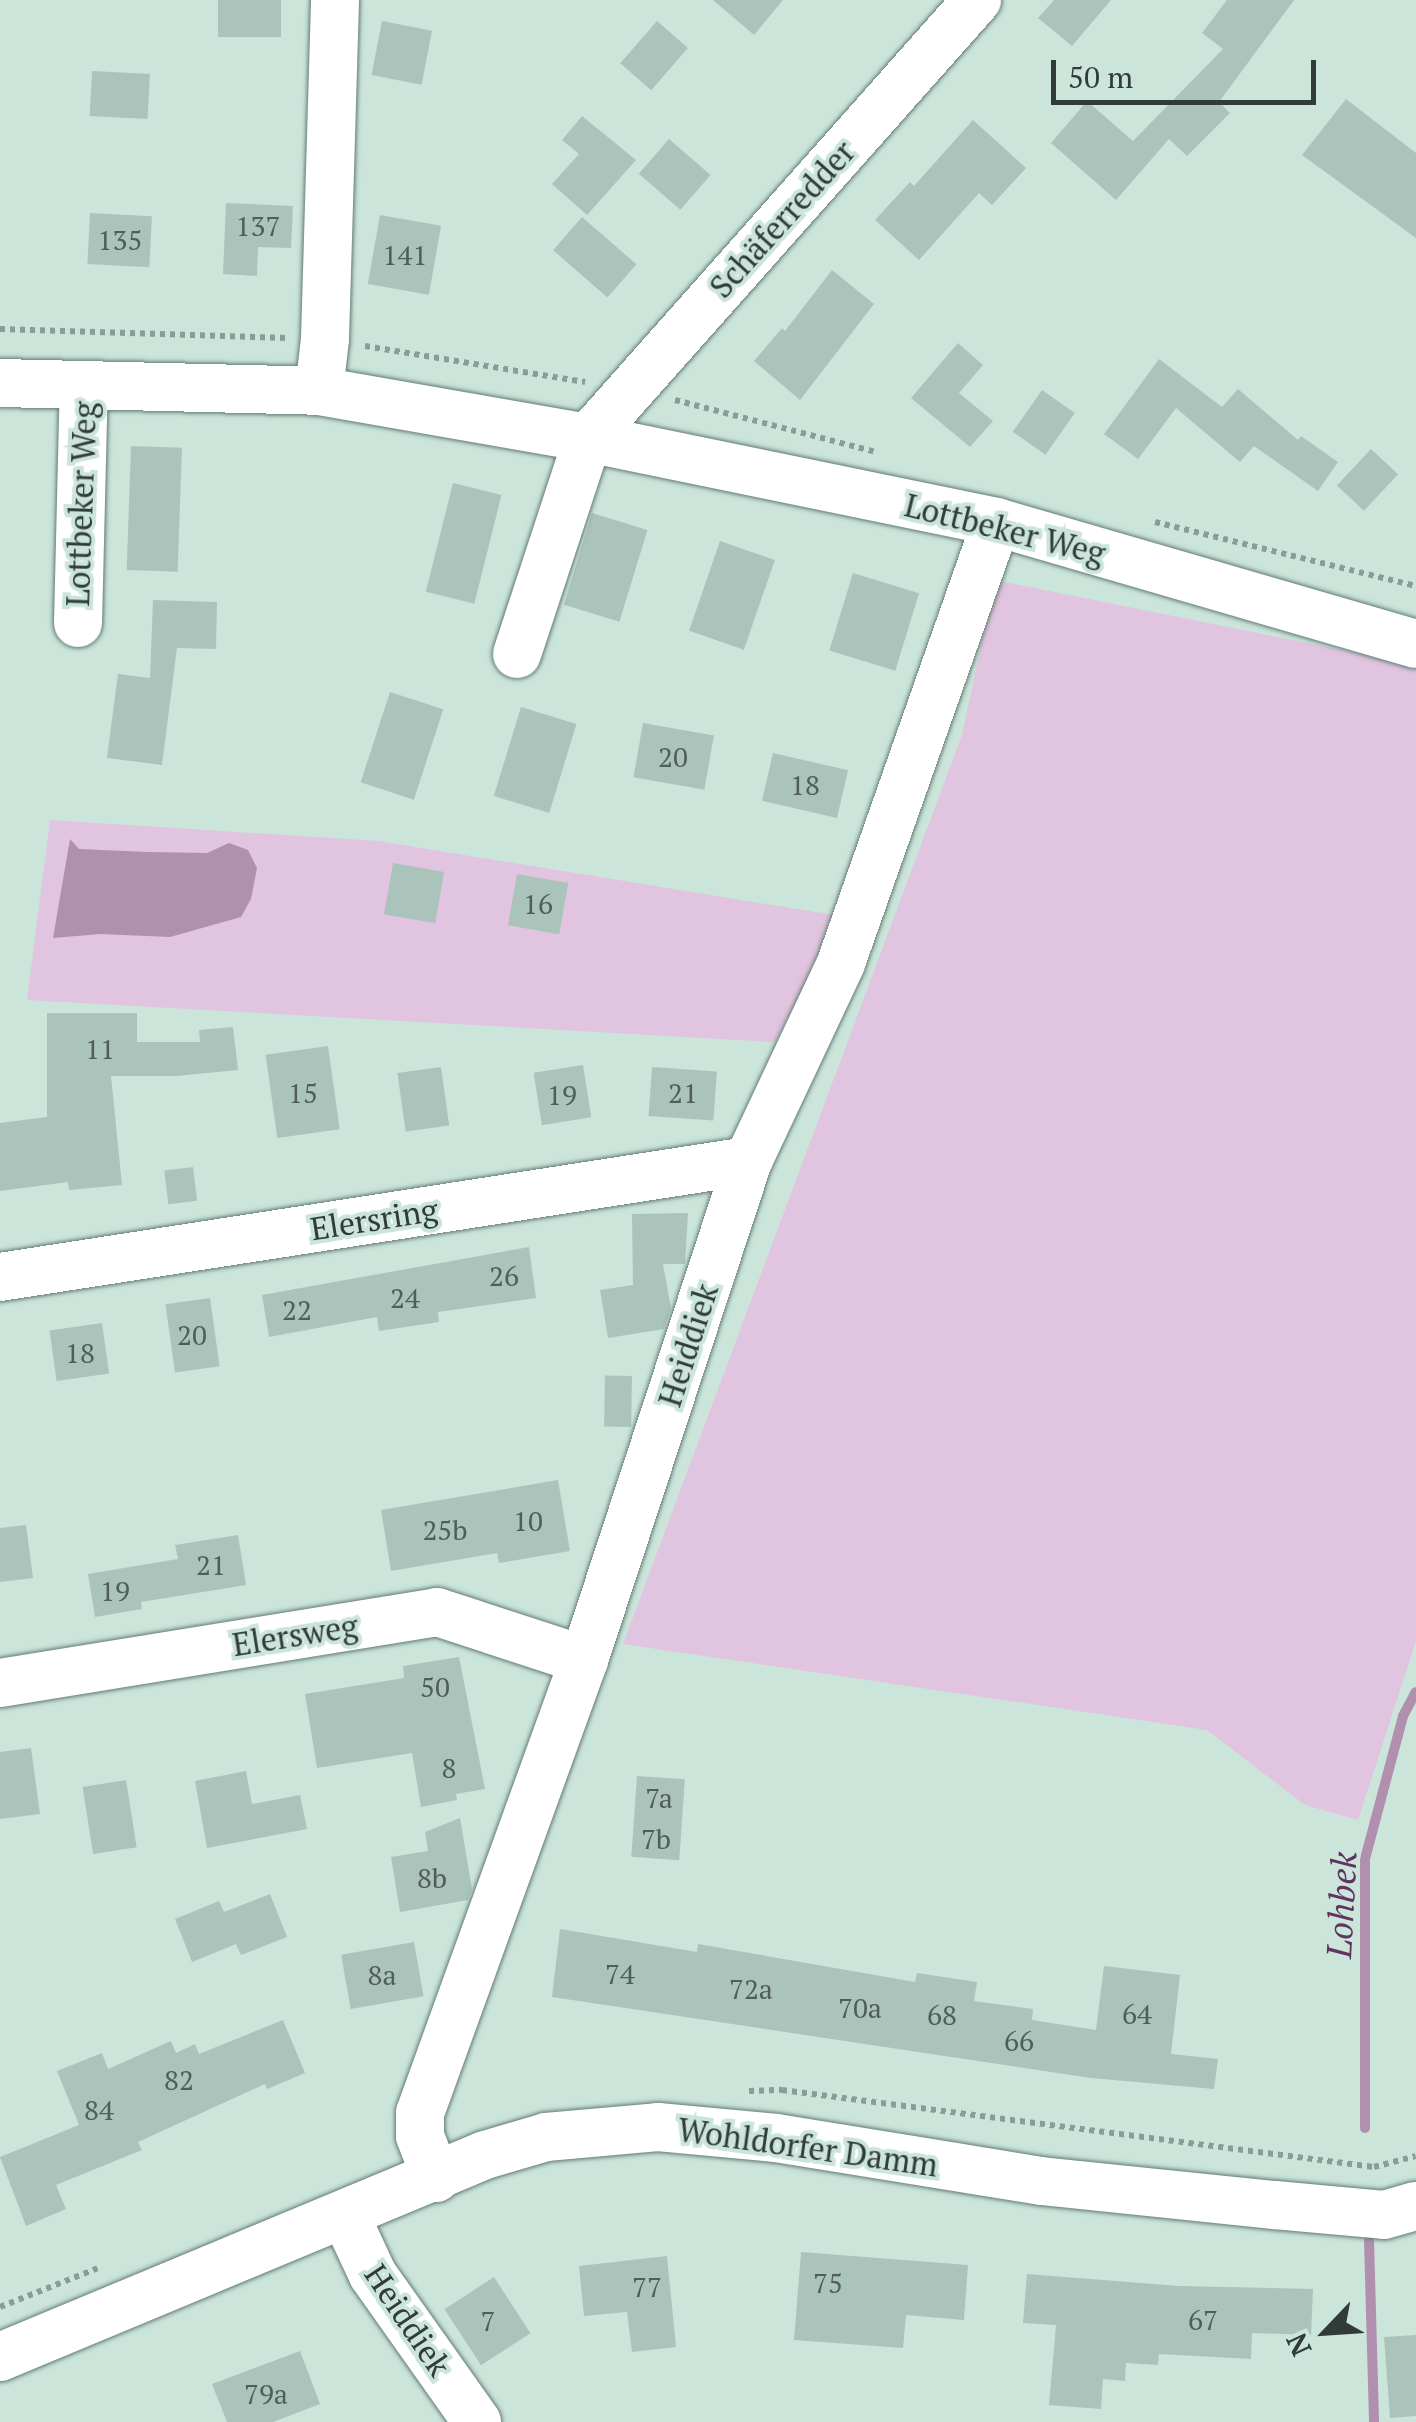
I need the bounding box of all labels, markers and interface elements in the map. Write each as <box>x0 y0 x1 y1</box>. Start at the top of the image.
scale bar <box>1056 40 1321 102</box>
text: 50 m <box>1068 57 1133 97</box>
street label: Schäferredder <box>701 133 863 305</box>
house number: 137 <box>236 209 280 243</box>
house number: 135 <box>98 223 142 257</box>
house number: 141 <box>383 238 427 272</box>
street label: Lottbeker Weg <box>58 401 104 607</box>
street label: Lottbeker Weg <box>901 486 1109 572</box>
house number: 20 <box>658 740 688 774</box>
house number: 18 <box>790 768 820 802</box>
house number: 16 <box>523 887 553 921</box>
house number: 11 <box>85 1032 115 1066</box>
house number: 15 <box>288 1076 318 1110</box>
house number: 21 <box>668 1076 698 1110</box>
house number: 19 <box>547 1078 577 1112</box>
street label: Elersring <box>308 1190 440 1248</box>
house number: 26 <box>489 1259 519 1293</box>
street label: Heiddiek <box>650 1279 726 1411</box>
house number: 24 <box>390 1281 420 1315</box>
house number: 22 <box>282 1293 312 1327</box>
house number: 20 <box>177 1318 207 1352</box>
house number: 18 <box>65 1336 95 1370</box>
house number: 10 <box>513 1504 543 1538</box>
house number: 25b <box>422 1513 468 1547</box>
house number: 21 <box>196 1548 226 1582</box>
house number: 19 <box>100 1574 130 1608</box>
street label: Elersweg <box>230 1606 360 1664</box>
house number: 50 <box>420 1670 450 1704</box>
house number: 8 <box>442 1751 456 1785</box>
house number: 7a <box>645 1781 673 1815</box>
house number: 7b <box>641 1822 671 1856</box>
water label: Lohbek <box>1317 1851 1365 1959</box>
house number: 8b <box>417 1861 447 1895</box>
house number: 74 <box>605 1957 635 1991</box>
house number: 8a <box>367 1958 397 1992</box>
house number: 72a <box>729 1972 773 2006</box>
house number: 70a <box>838 1991 882 2025</box>
house number: 64 <box>1122 1997 1152 2031</box>
house number: 68 <box>927 1998 957 2032</box>
house number: 66 <box>1004 2024 1034 2058</box>
house number: 82 <box>164 2063 194 2097</box>
house number: 84 <box>84 2093 114 2127</box>
street label: Wohldorfer Damm <box>675 2110 941 2184</box>
street label: Heiddiek <box>357 2257 459 2383</box>
house number: 75 <box>813 2266 843 2300</box>
house number: 77 <box>632 2270 662 2304</box>
north arrow <box>1276 2282 1376 2382</box>
house number: 67 <box>1188 2303 1218 2337</box>
house number: 7 <box>481 2304 495 2338</box>
text: N <box>1277 2327 1320 2362</box>
house number: 79a <box>244 2377 288 2411</box>

